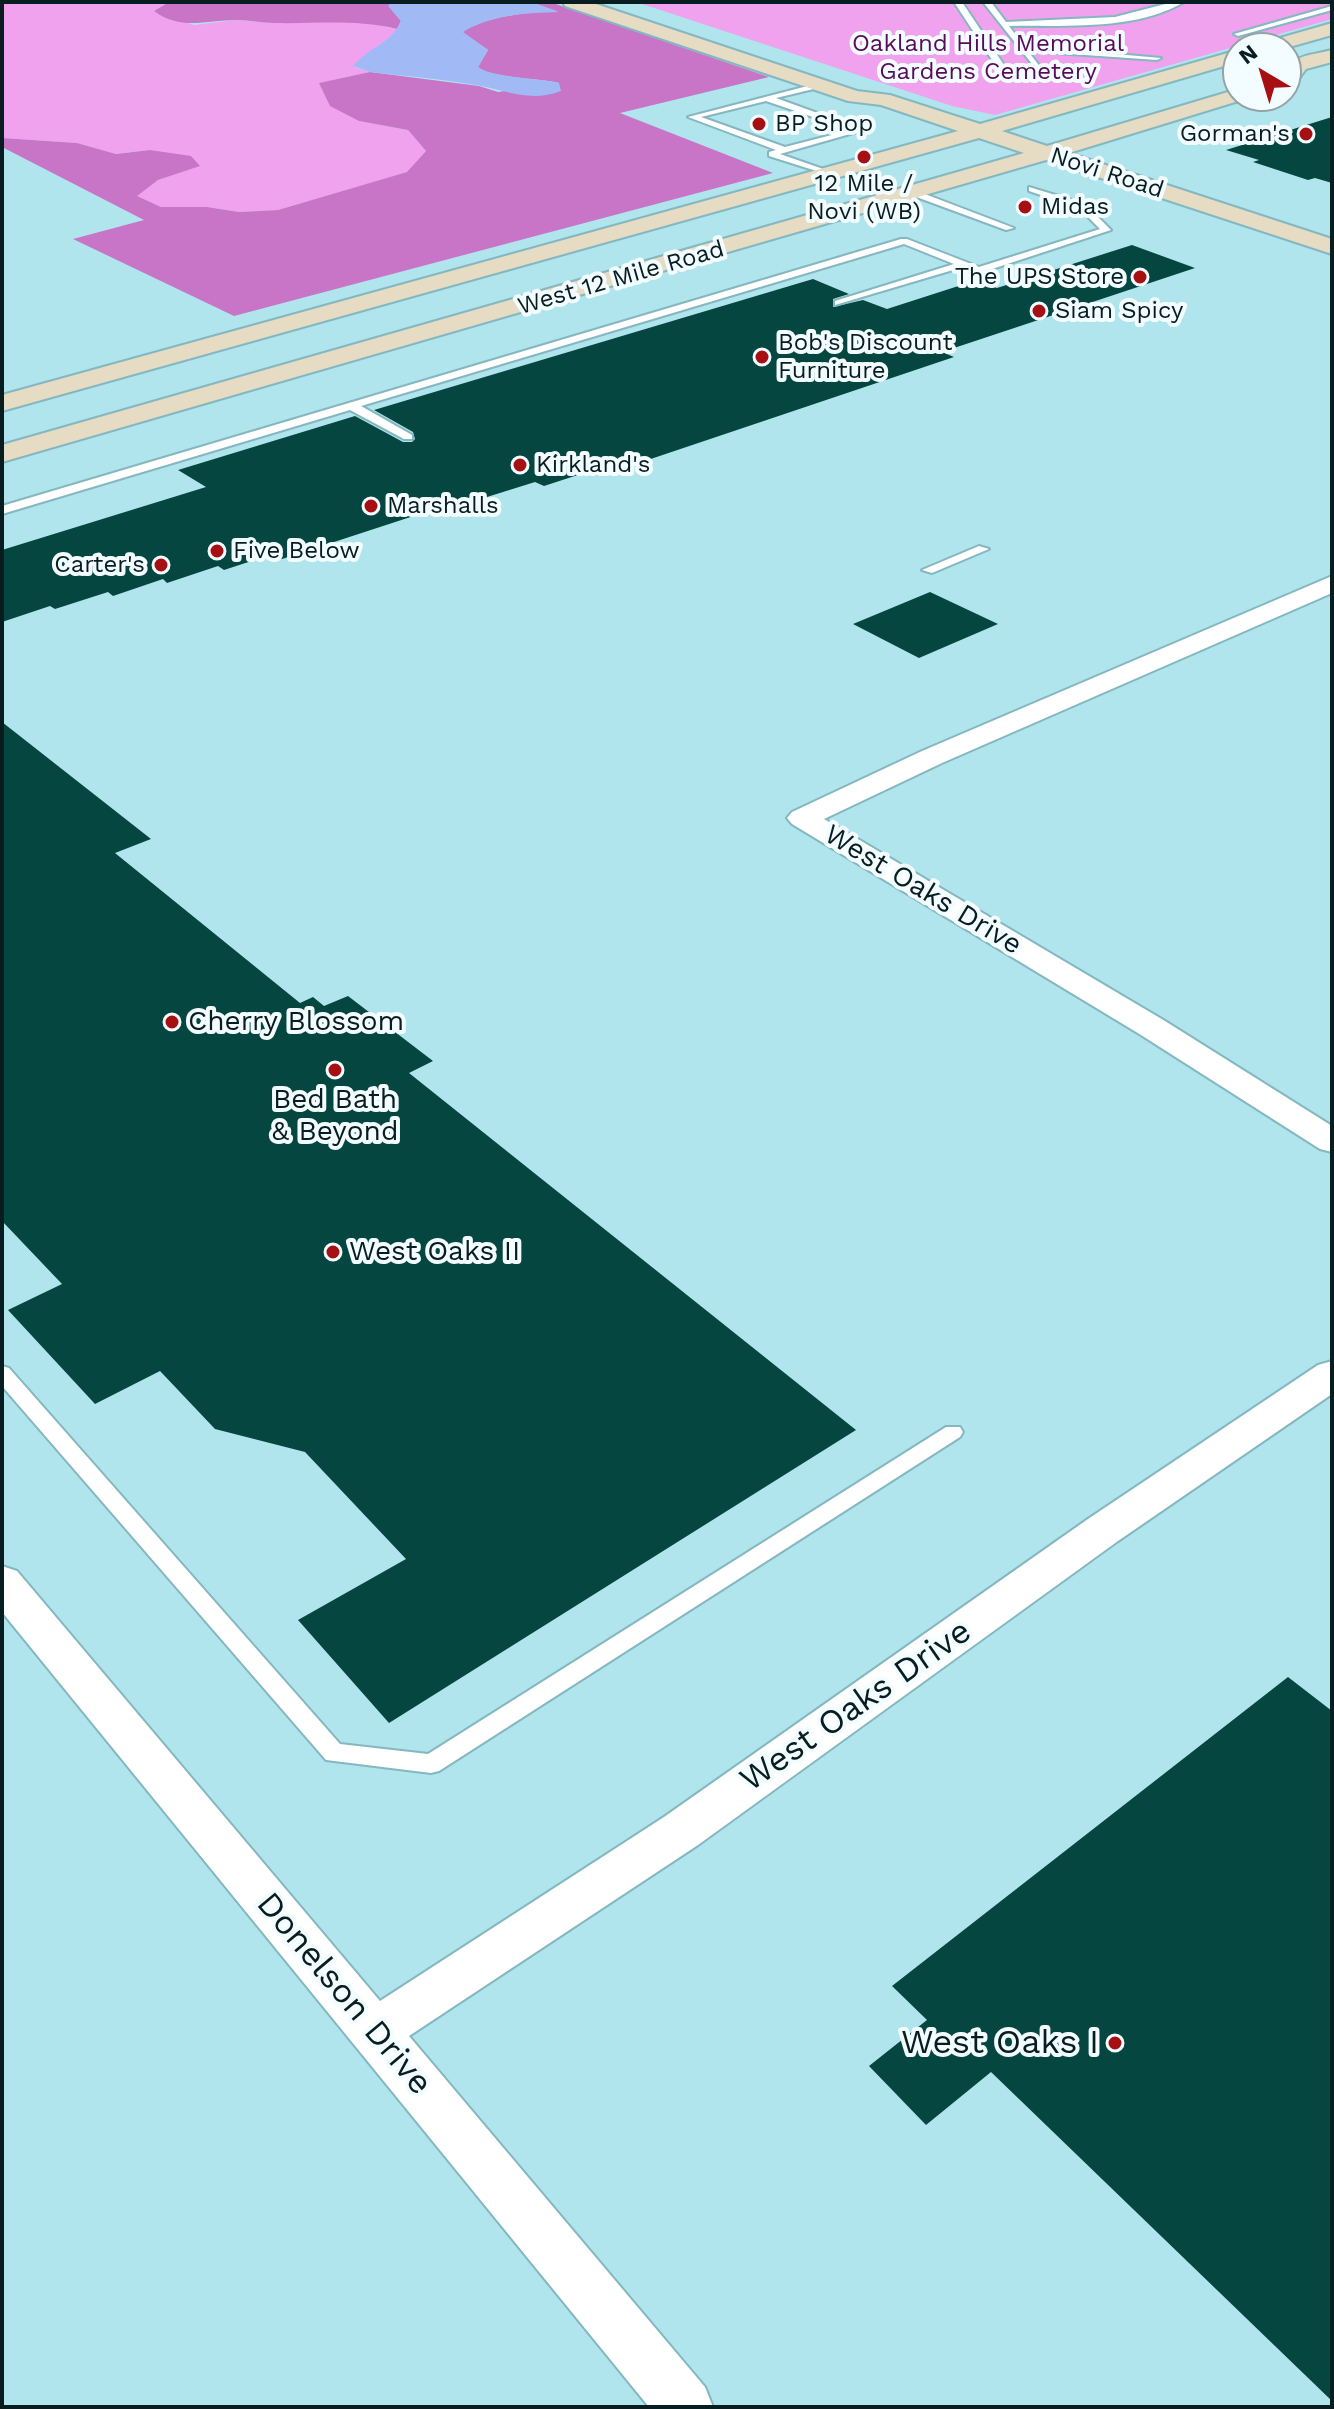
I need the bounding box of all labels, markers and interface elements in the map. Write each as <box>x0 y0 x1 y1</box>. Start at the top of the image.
park label: Oakland Hills Memorial Gardens Cemetery <box>852 30 1124 86</box>
north arrow <box>1222 32 1302 112</box>
text: N <box>1234 39 1262 69</box>
place label: BP Shop <box>775 110 873 138</box>
marker: BP Shop <box>750 115 768 133</box>
place label: Gorman's <box>1180 120 1290 148</box>
marker: Gorman's <box>1297 125 1315 143</box>
street label: Novi Road <box>1047 141 1167 205</box>
marker: 12 Mile / Novi (WB) <box>855 148 873 166</box>
place label: 12 Mile / Novi (WB) <box>807 170 921 226</box>
place label: Midas <box>1041 193 1109 221</box>
marker: Midas <box>1016 198 1034 216</box>
street label: West 12 Mile Road <box>514 235 728 321</box>
place label: The UPS Store <box>955 263 1124 291</box>
marker: The UPS Store <box>1131 268 1149 286</box>
place label: Siam Spicy <box>1055 297 1183 325</box>
marker: Siam Spicy <box>1030 302 1048 320</box>
place label: Bob's Discount Furniture <box>778 329 952 385</box>
marker: Bob's Discount Furniture <box>753 348 771 366</box>
place label: Kirkland's <box>536 451 650 479</box>
marker: Kirkland's <box>511 456 529 474</box>
place label: Marshalls <box>387 492 499 520</box>
marker: Marshalls <box>362 497 380 515</box>
place label: Five Below <box>233 537 359 565</box>
marker: Five Below <box>208 542 226 560</box>
place label: Carter's <box>54 551 145 579</box>
marker: Carter's <box>152 556 170 574</box>
street label: West Oaks Drive <box>818 818 1028 962</box>
place label: Cherry Blossom <box>188 1005 404 1039</box>
marker: Cherry Blossom <box>163 1013 181 1031</box>
marker: Bed Bath & Beyond <box>326 1061 344 1079</box>
place label: Bed Bath & Beyond <box>272 1083 398 1149</box>
place label: West Oaks II <box>349 1235 520 1269</box>
marker: West Oaks II <box>324 1243 342 1261</box>
street label: West Oaks Drive <box>733 1611 979 1801</box>
street label: Donelson Drive <box>248 1885 440 2103</box>
place label: West Oaks I <box>901 2023 1099 2063</box>
marker: West Oaks I <box>1106 2034 1124 2052</box>

